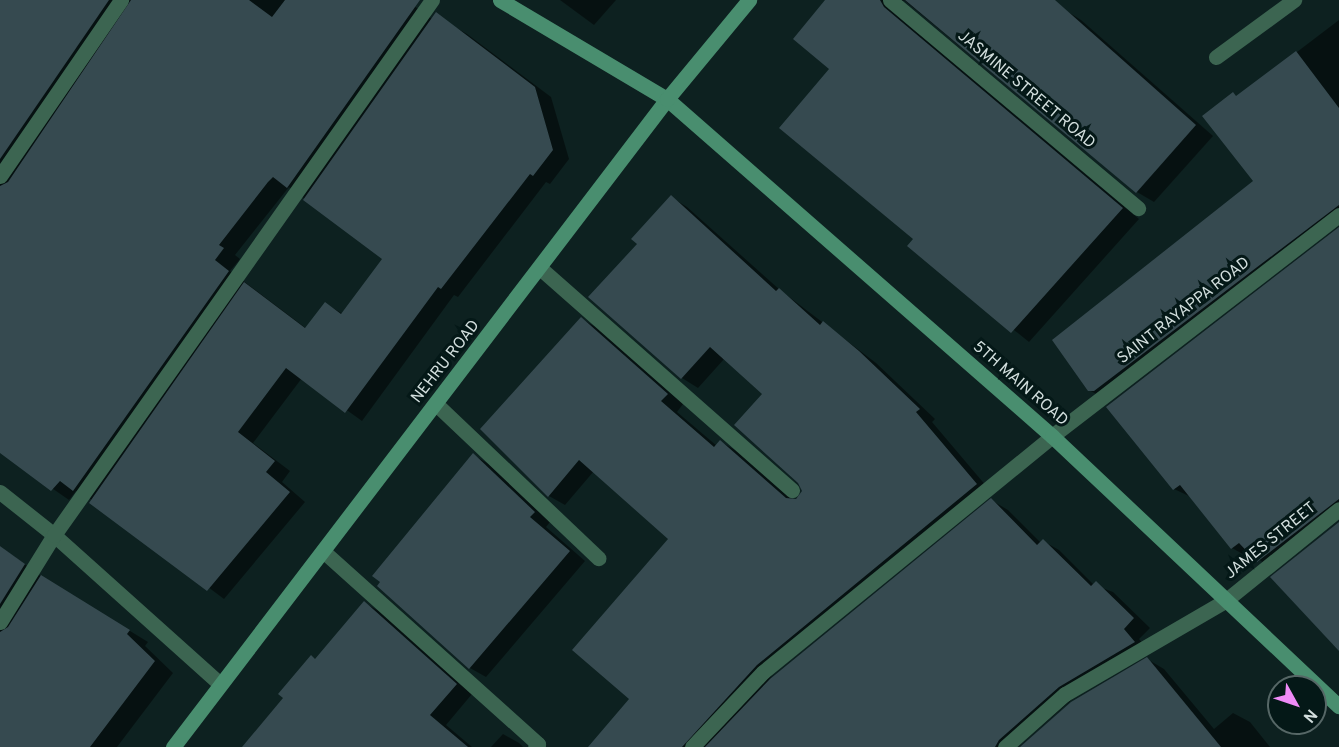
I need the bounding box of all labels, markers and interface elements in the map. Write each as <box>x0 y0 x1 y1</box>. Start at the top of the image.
street label: JASMINE STREET ROAD <box>953 27 1099 153</box>
street label: SAINT RAYAPPA ROAD <box>1114 253 1254 369</box>
street label: NEHRU ROAD <box>408 317 484 407</box>
street label: 5TH MAIN ROAD <box>969 338 1071 430</box>
street label: JAMES STREET <box>1222 498 1320 584</box>
north arrow <box>1267 675 1327 735</box>
text: N <box>1298 704 1321 726</box>

